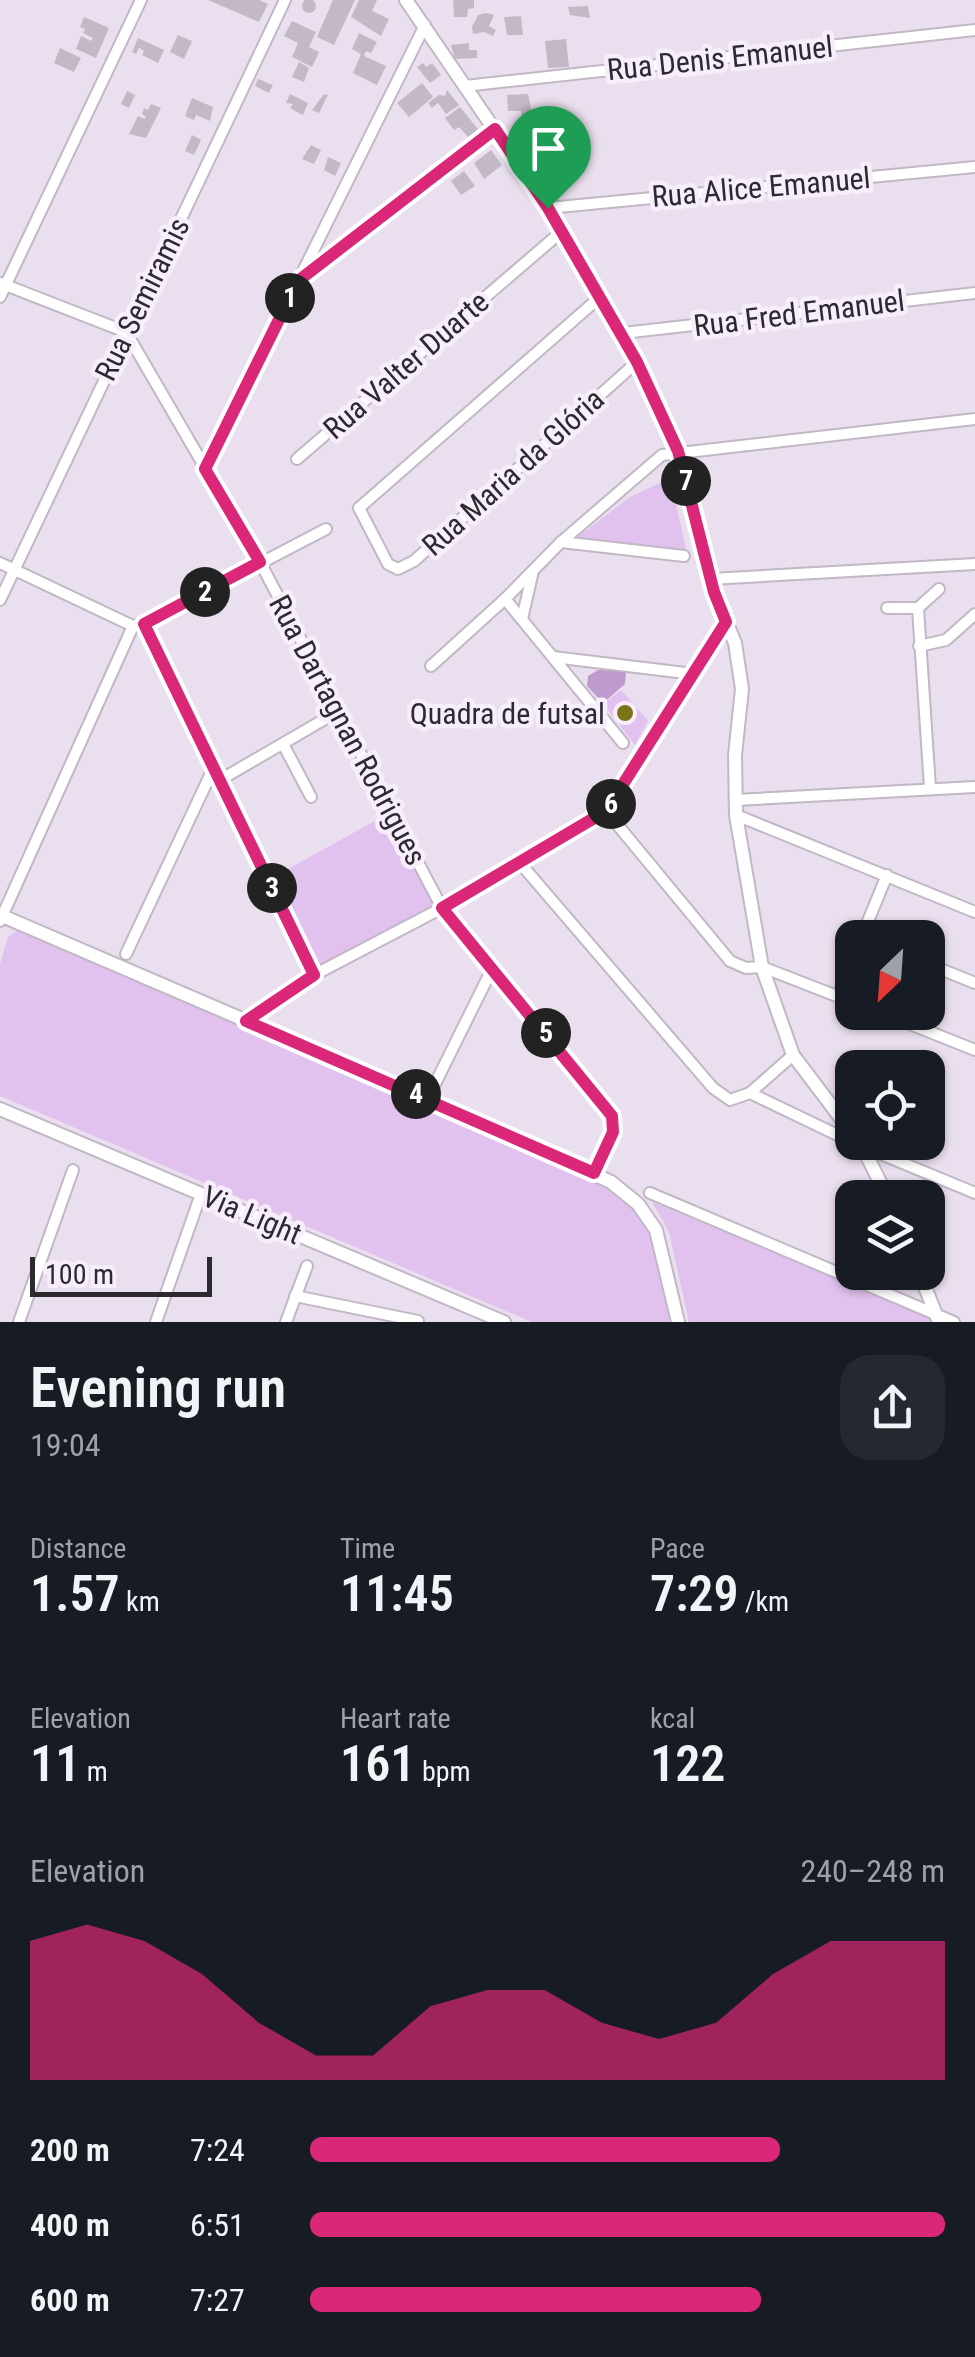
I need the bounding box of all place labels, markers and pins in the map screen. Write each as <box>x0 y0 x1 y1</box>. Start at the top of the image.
pin <box>506 106 591 209</box>
pin: 1 <box>265 273 315 323</box>
pin: 7 <box>661 456 711 506</box>
pin: 2 <box>180 567 230 617</box>
place label: Quadra de futsal <box>410 696 605 731</box>
marker: Quadra de futsal <box>614 702 636 724</box>
pin: 6 <box>586 779 636 829</box>
pin: 3 <box>247 863 297 913</box>
pin: 5 <box>521 1008 571 1058</box>
pin: 4 <box>391 1069 441 1119</box>

